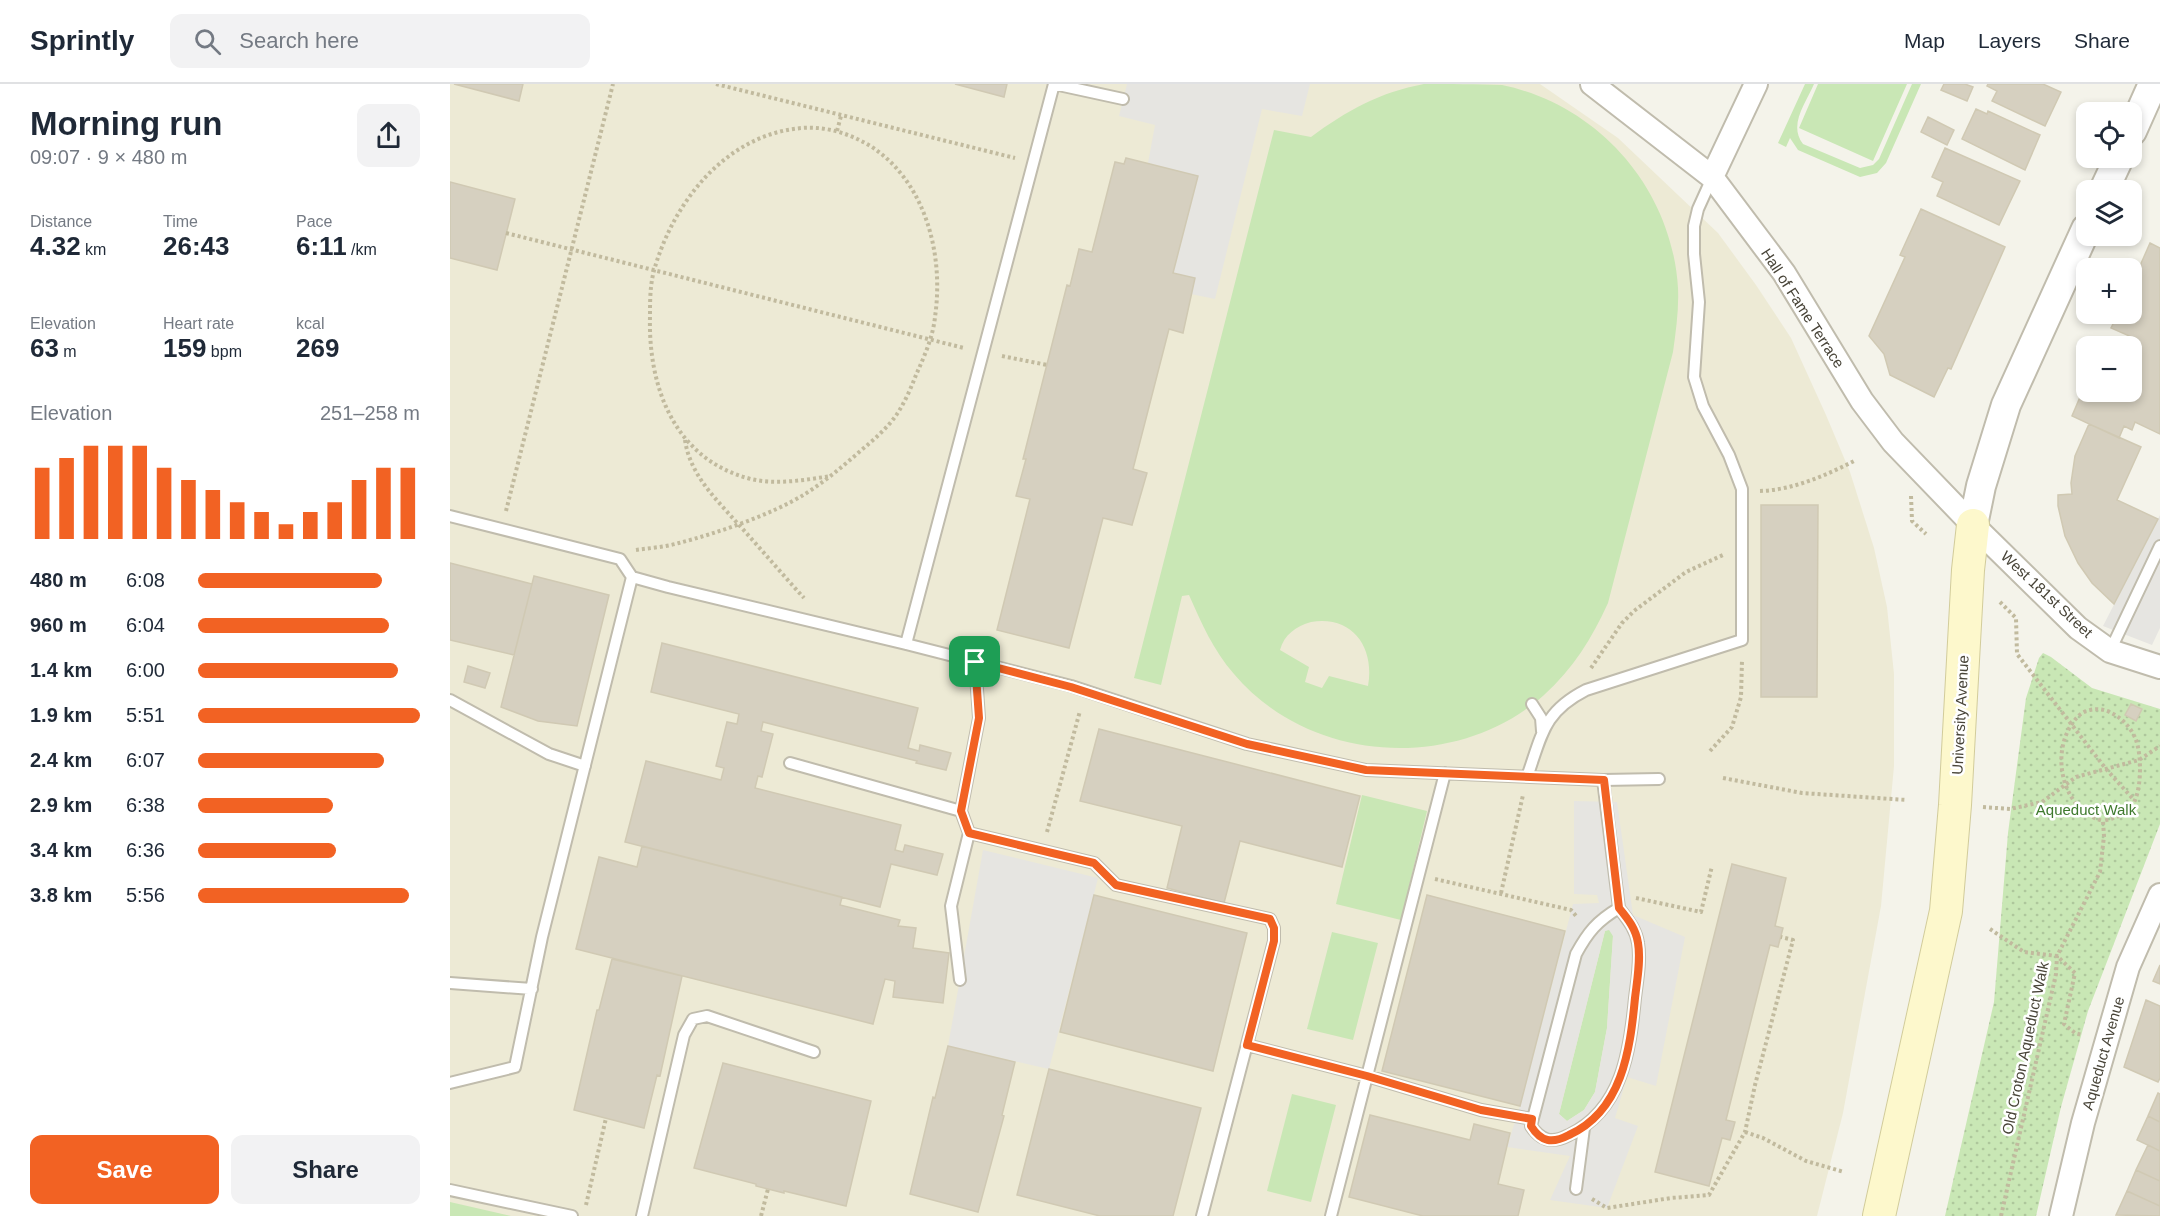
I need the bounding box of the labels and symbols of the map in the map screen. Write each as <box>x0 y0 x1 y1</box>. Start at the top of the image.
street label: Hall of Fame Terrace <box>1758 245 1848 371</box>
street label: West 181st Street <box>1998 547 2097 641</box>
pin <box>949 636 1000 687</box>
street label: University Avenue <box>1948 655 1972 775</box>
park label: Aqueduct Walk <box>2036 801 2137 818</box>
street label: Old Croton Aqueduct Walk <box>1998 960 2052 1136</box>
street label: Aqueduct Avenue <box>2079 994 2127 1112</box>

